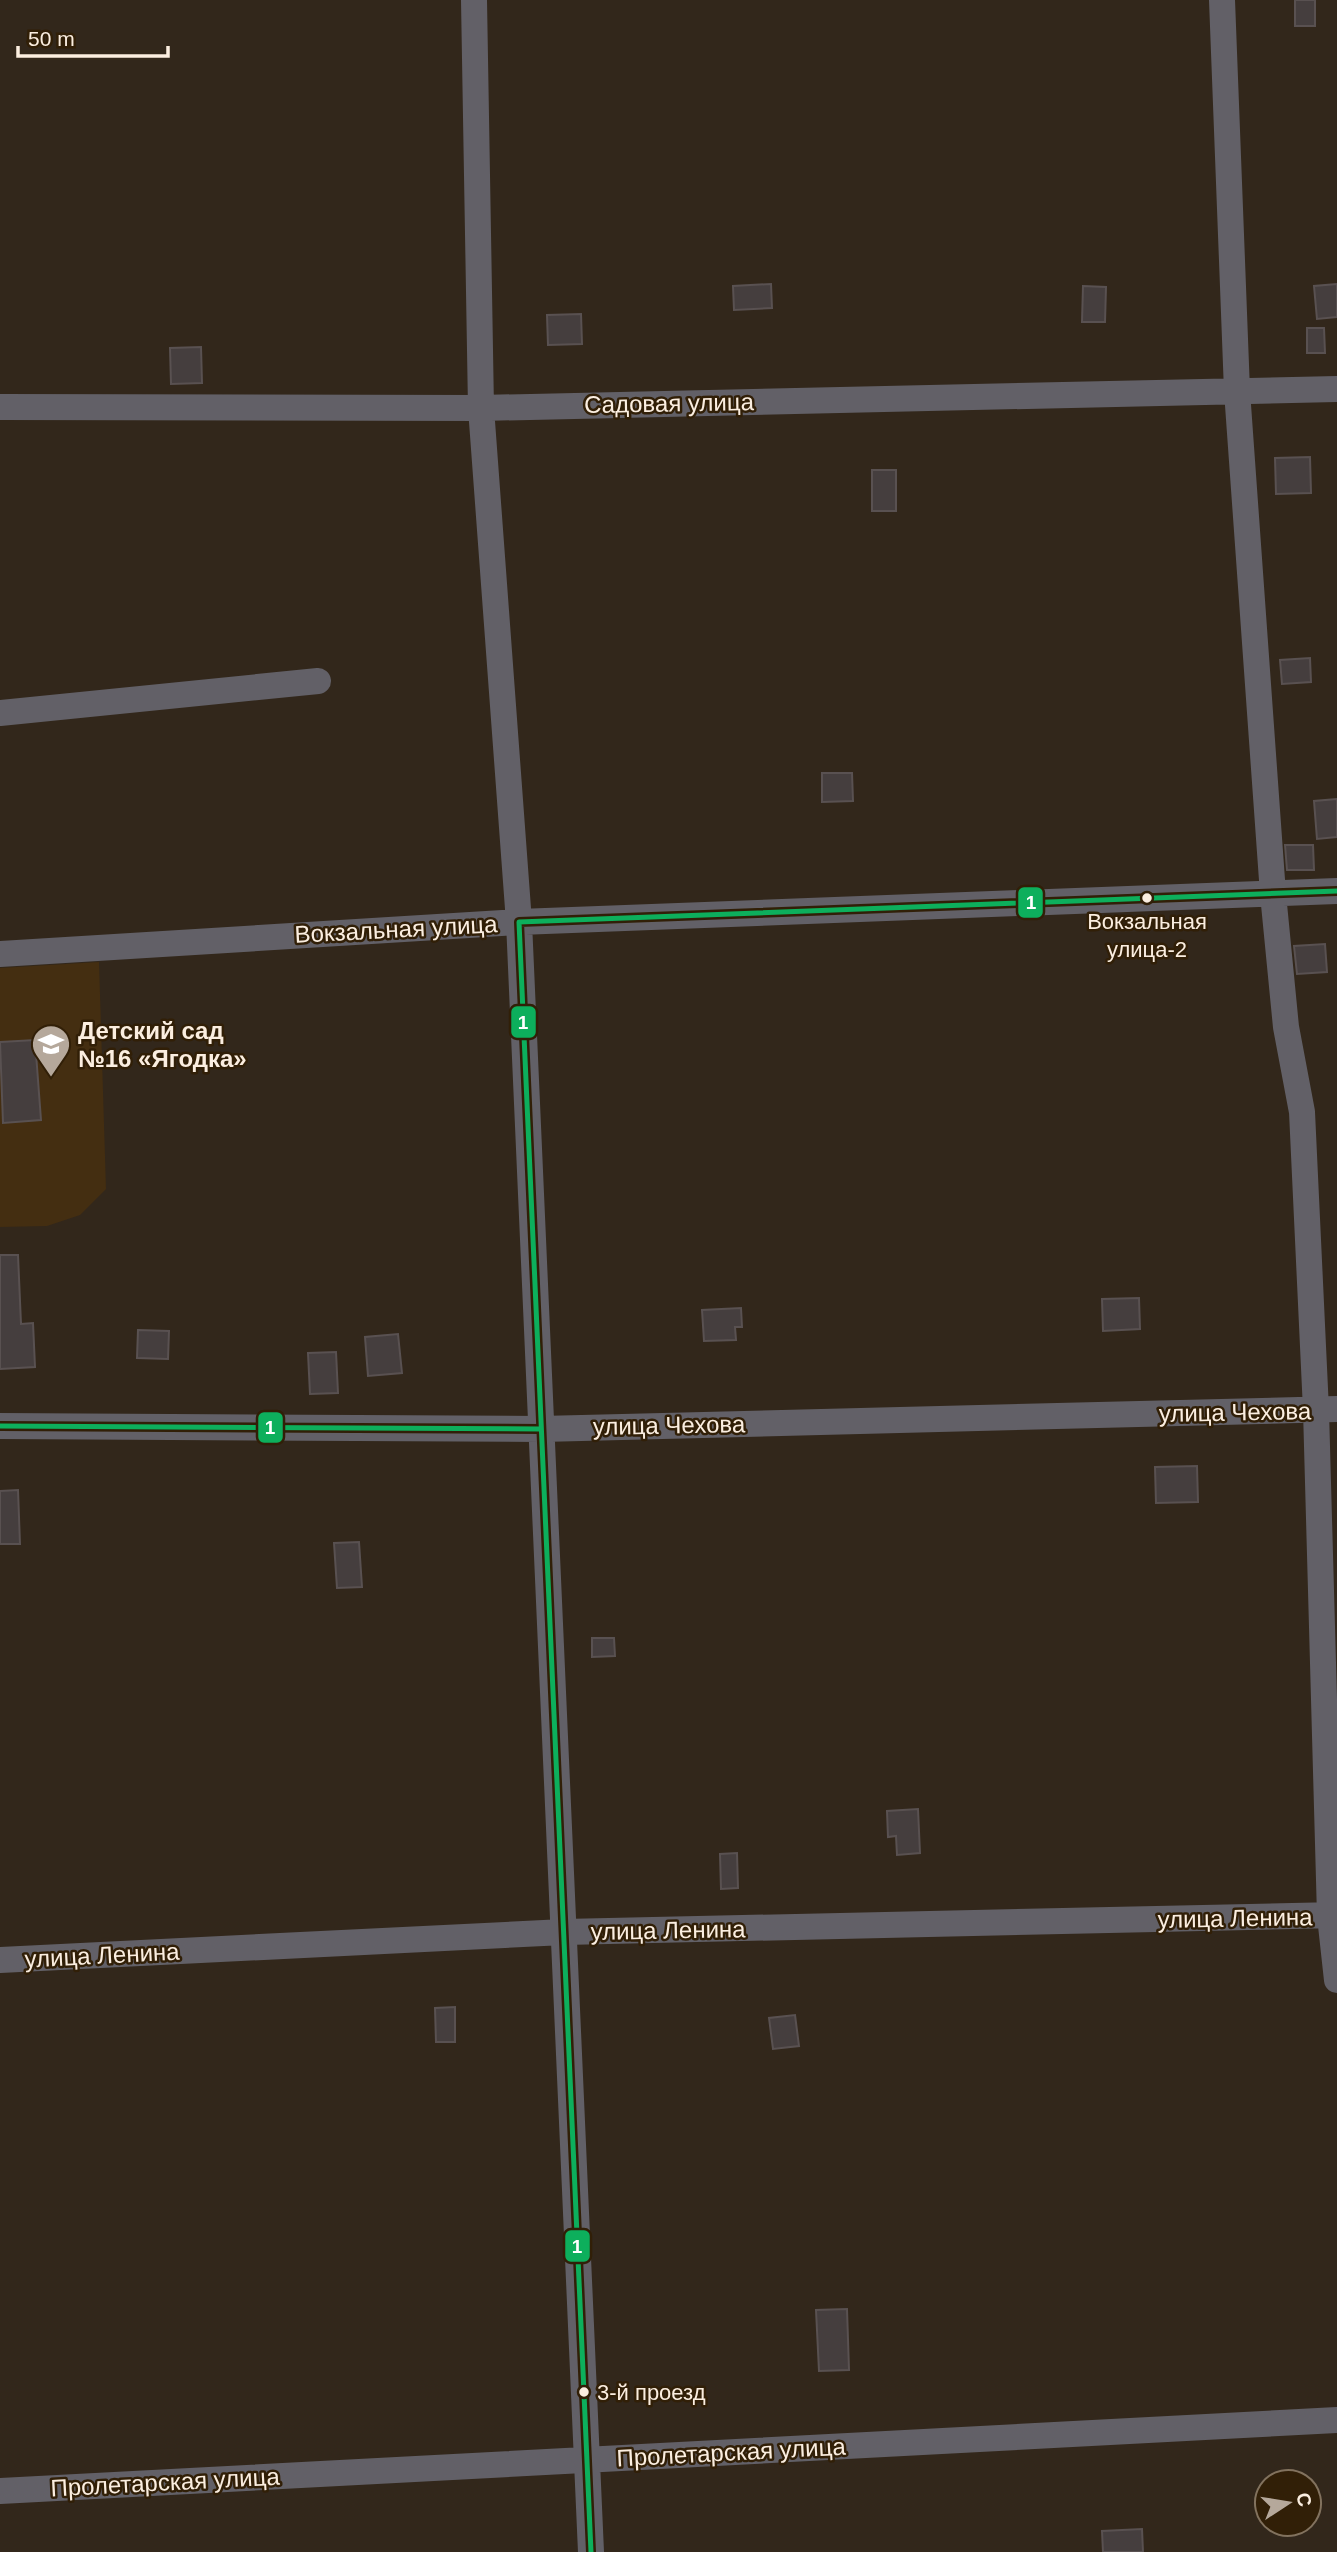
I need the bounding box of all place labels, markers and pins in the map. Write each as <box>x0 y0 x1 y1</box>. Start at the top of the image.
marker: Вокзальная улица-2 <box>1140 891 1154 905</box>
place label: Вокзальная улица-2 <box>1087 909 1207 962</box>
place label: Детский сад №16 «Ягодка» <box>78 1017 247 1072</box>
school or university icon: Детский сад №16 «Ягодка» <box>30 1023 72 1078</box>
place label: 3-й проезд <box>597 2380 706 2405</box>
marker: 3-й проезд <box>577 2385 591 2399</box>

